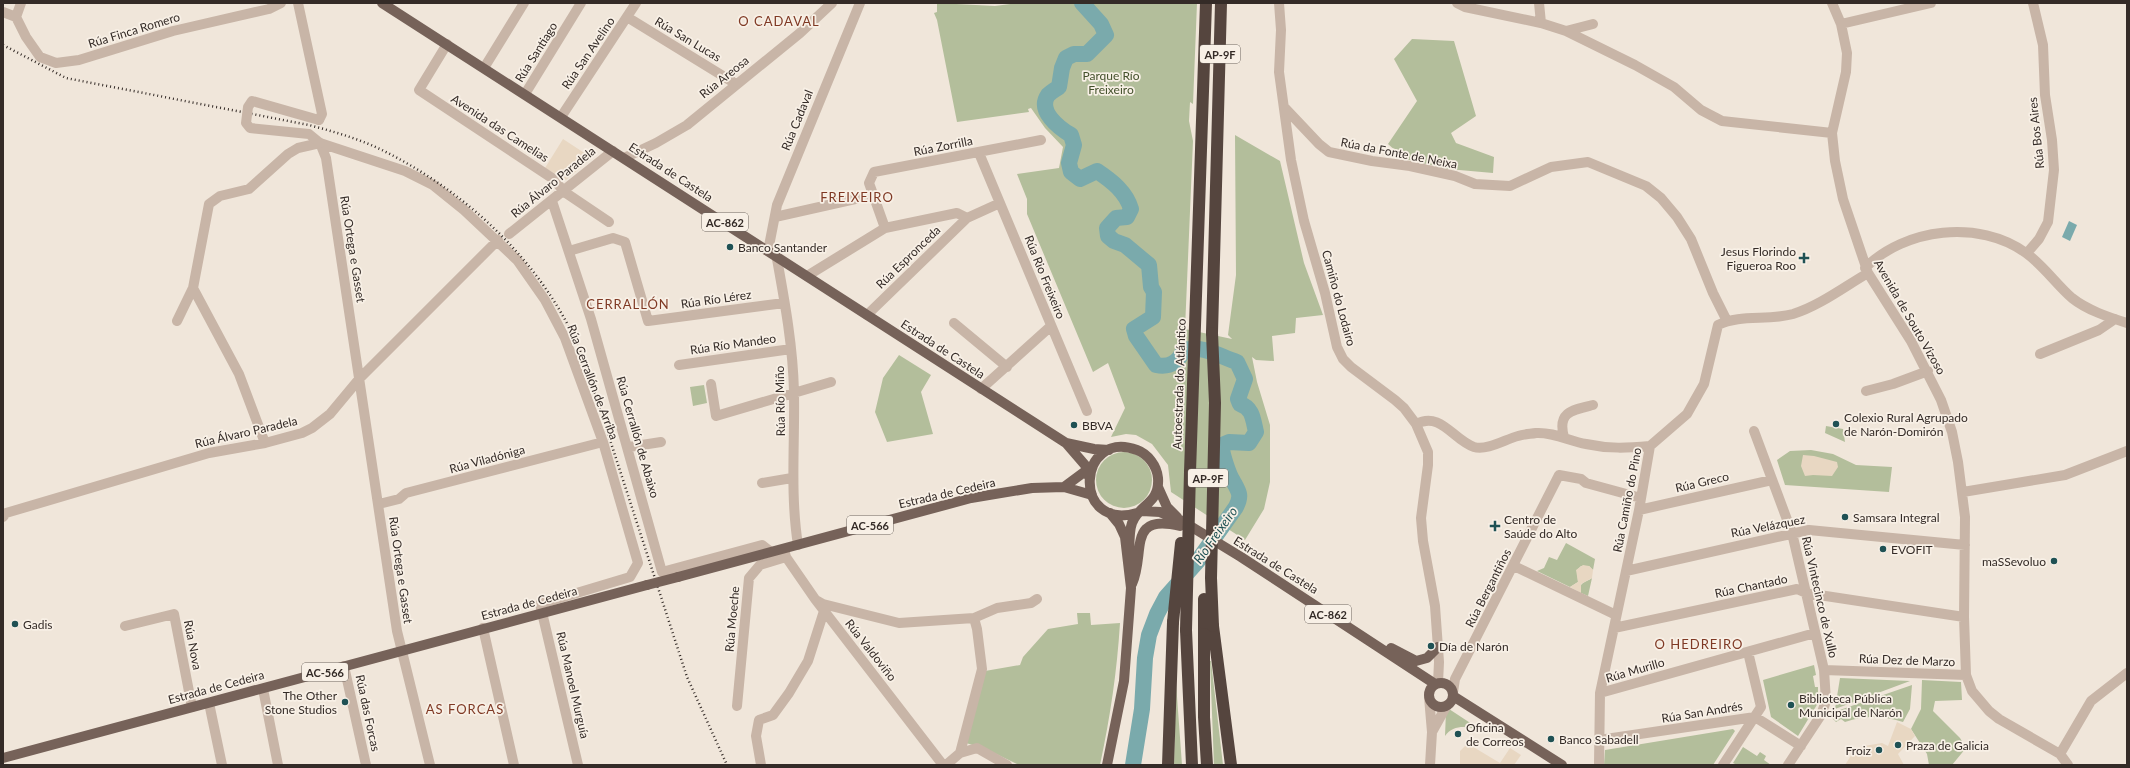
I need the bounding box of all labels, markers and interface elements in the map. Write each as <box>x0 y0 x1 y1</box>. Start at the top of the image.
street label: Rúa Finca Romero <box>86 9 182 51</box>
street label: Rúa San Lucas <box>652 13 724 65</box>
district label: O CADAVAL <box>738 13 820 29</box>
street label: Rúa San Avelino <box>558 14 618 92</box>
street label: Rúa Santiago <box>512 19 561 85</box>
road number: AP-9F <box>1200 45 1240 63</box>
street label: Rúa Areosa <box>696 53 752 101</box>
park label: Parque Río Freixeiro <box>1082 68 1140 97</box>
street label: Rúa Cadaval <box>778 87 816 153</box>
street label: Avenida das Camelias <box>448 91 552 165</box>
street label: Rúa Bos Aires <box>2025 96 2047 170</box>
street label: Rúa Zorrilla <box>912 133 974 159</box>
street label: Rúa da Fonte de Neixa <box>1339 134 1459 172</box>
street label: Estrada de Castela <box>626 139 716 205</box>
street label: Rúa Álvaro Paradela <box>508 143 598 221</box>
district label: FREIXEIRO <box>820 189 894 205</box>
street label: Rúa Ortega e Gasset <box>337 195 369 304</box>
road number: AC-862 <box>702 213 748 231</box>
street label: Rúa Espronceda <box>873 222 943 292</box>
street label: Rúa Rio Freixeiro <box>1021 233 1069 321</box>
place label: Banco Santander <box>738 240 828 255</box>
marker: Banco Santander <box>725 242 735 252</box>
place label: Jesus Florindo Figueroa Roo <box>1721 244 1796 273</box>
street label: Camiño do Lodairo <box>1319 248 1359 348</box>
marker: Jesus Florindo Figueroa Roo <box>1799 253 1809 263</box>
street label: Avenida de Souto Vizoso <box>1871 257 1949 377</box>
street label: Rúa Río Lérez <box>680 287 753 311</box>
district label: CERRALLÓN <box>586 296 670 312</box>
street label: Estrada de Castela <box>898 316 988 382</box>
street label: Autoestrada do Atlántico <box>1169 318 1189 450</box>
street label: Rúa Cerrallón de Arriba <box>564 322 622 442</box>
street label: Rúa Río Mandeo <box>689 331 777 357</box>
street label: Rúa Río Miño <box>772 365 788 436</box>
street label: Rúa Cerrallón de Abaixo <box>613 374 663 500</box>
place label: Colexio Rural Agrupado de Narón-Domirón <box>1844 410 1968 439</box>
street label: Rúa Álvaro Paradela <box>193 413 299 451</box>
place label: BBVA <box>1082 418 1114 433</box>
marker: Colexio Rural Agrupado de Narón-Domirón <box>1831 419 1841 429</box>
marker: BBVA <box>1069 420 1079 430</box>
street label: Rúa Viladóniga <box>448 442 526 476</box>
street label: Rúa Camiño do Pino <box>1609 446 1645 554</box>
road number: AP-9F <box>1188 469 1228 487</box>
street label: Rúa Greco <box>1674 469 1730 495</box>
street label: Estrada de Cedeira <box>897 475 997 511</box>
water label: Río Freixeiro <box>1190 503 1241 567</box>
place label: Samsara Integral <box>1853 510 1940 525</box>
street label: Rúa Velázquez <box>1730 511 1807 541</box>
place label: Centro de Saúde do Alto <box>1504 512 1578 541</box>
marker: Samsara Integral <box>1840 512 1850 522</box>
street label: Rúa Ortega e Gasset <box>386 516 416 625</box>
road number: AC-566 <box>847 516 893 534</box>
marker: Centro de Saúde do Alto <box>1489 520 1501 532</box>
street label: Estrada de Castela <box>1231 533 1321 597</box>
street label: Rúa Vintecinco de Xullo <box>1799 535 1841 659</box>
place label: EVOFIT <box>1891 542 1933 557</box>
marker: EVOFIT <box>1878 544 1888 554</box>
street label: Rúa Bergantiños <box>1462 546 1514 630</box>
place label: maSSevoluo <box>1982 554 2046 569</box>
marker: maSSevoluo <box>2049 556 2059 566</box>
street label: Rúa Chantado <box>1713 571 1789 601</box>
street label: Estrada de Cedeira <box>479 583 579 623</box>
street label: Rúa Moeche <box>722 586 742 652</box>
road number: AC-862 <box>1305 605 1351 623</box>
street label: Rúa Valdoviño <box>842 616 900 684</box>
place label: Gadis <box>23 617 53 632</box>
marker: Gadis <box>10 619 20 629</box>
street label: Rúa Nova <box>181 619 205 671</box>
street label: Rúa Manoel Murguía <box>553 630 593 740</box>
district label: O HEDREIRO <box>1655 636 1743 652</box>
place label: Día de Narón <box>1439 639 1509 654</box>
marker: Día de Narón <box>1426 641 1436 651</box>
street label: Rúa Dez de Marzo <box>1859 651 1956 669</box>
street label: Rúa Murillo <box>1604 654 1666 686</box>
road number: AC-566 <box>302 663 348 681</box>
street label: Estrada de Cedeira <box>166 667 266 707</box>
street label: Rúa das Forcas <box>353 673 383 753</box>
place label: The Other Stone Studios <box>265 688 338 717</box>
place label: Biblioteca Pública Municipal de Narón <box>1799 691 1902 720</box>
marker: The Other Stone Studios <box>340 697 350 707</box>
street label: Rúa San Andrés <box>1660 698 1744 726</box>
marker: Biblioteca Pública Municipal de Narón <box>1786 700 1796 710</box>
district label: AS FORCAS <box>426 701 504 717</box>
place label: Oficina de Correos <box>1466 720 1524 749</box>
marker: Oficina de Correos <box>1453 729 1463 739</box>
place label: Banco Sabadell <box>1559 732 1639 747</box>
marker: Banco Sabadell <box>1546 734 1556 744</box>
place label: Praza de Galicia <box>1906 738 1989 753</box>
marker: Praza de Galicia <box>1893 740 1903 750</box>
place label: Froiz <box>1845 743 1872 758</box>
marker: Froiz <box>1874 745 1884 755</box>

